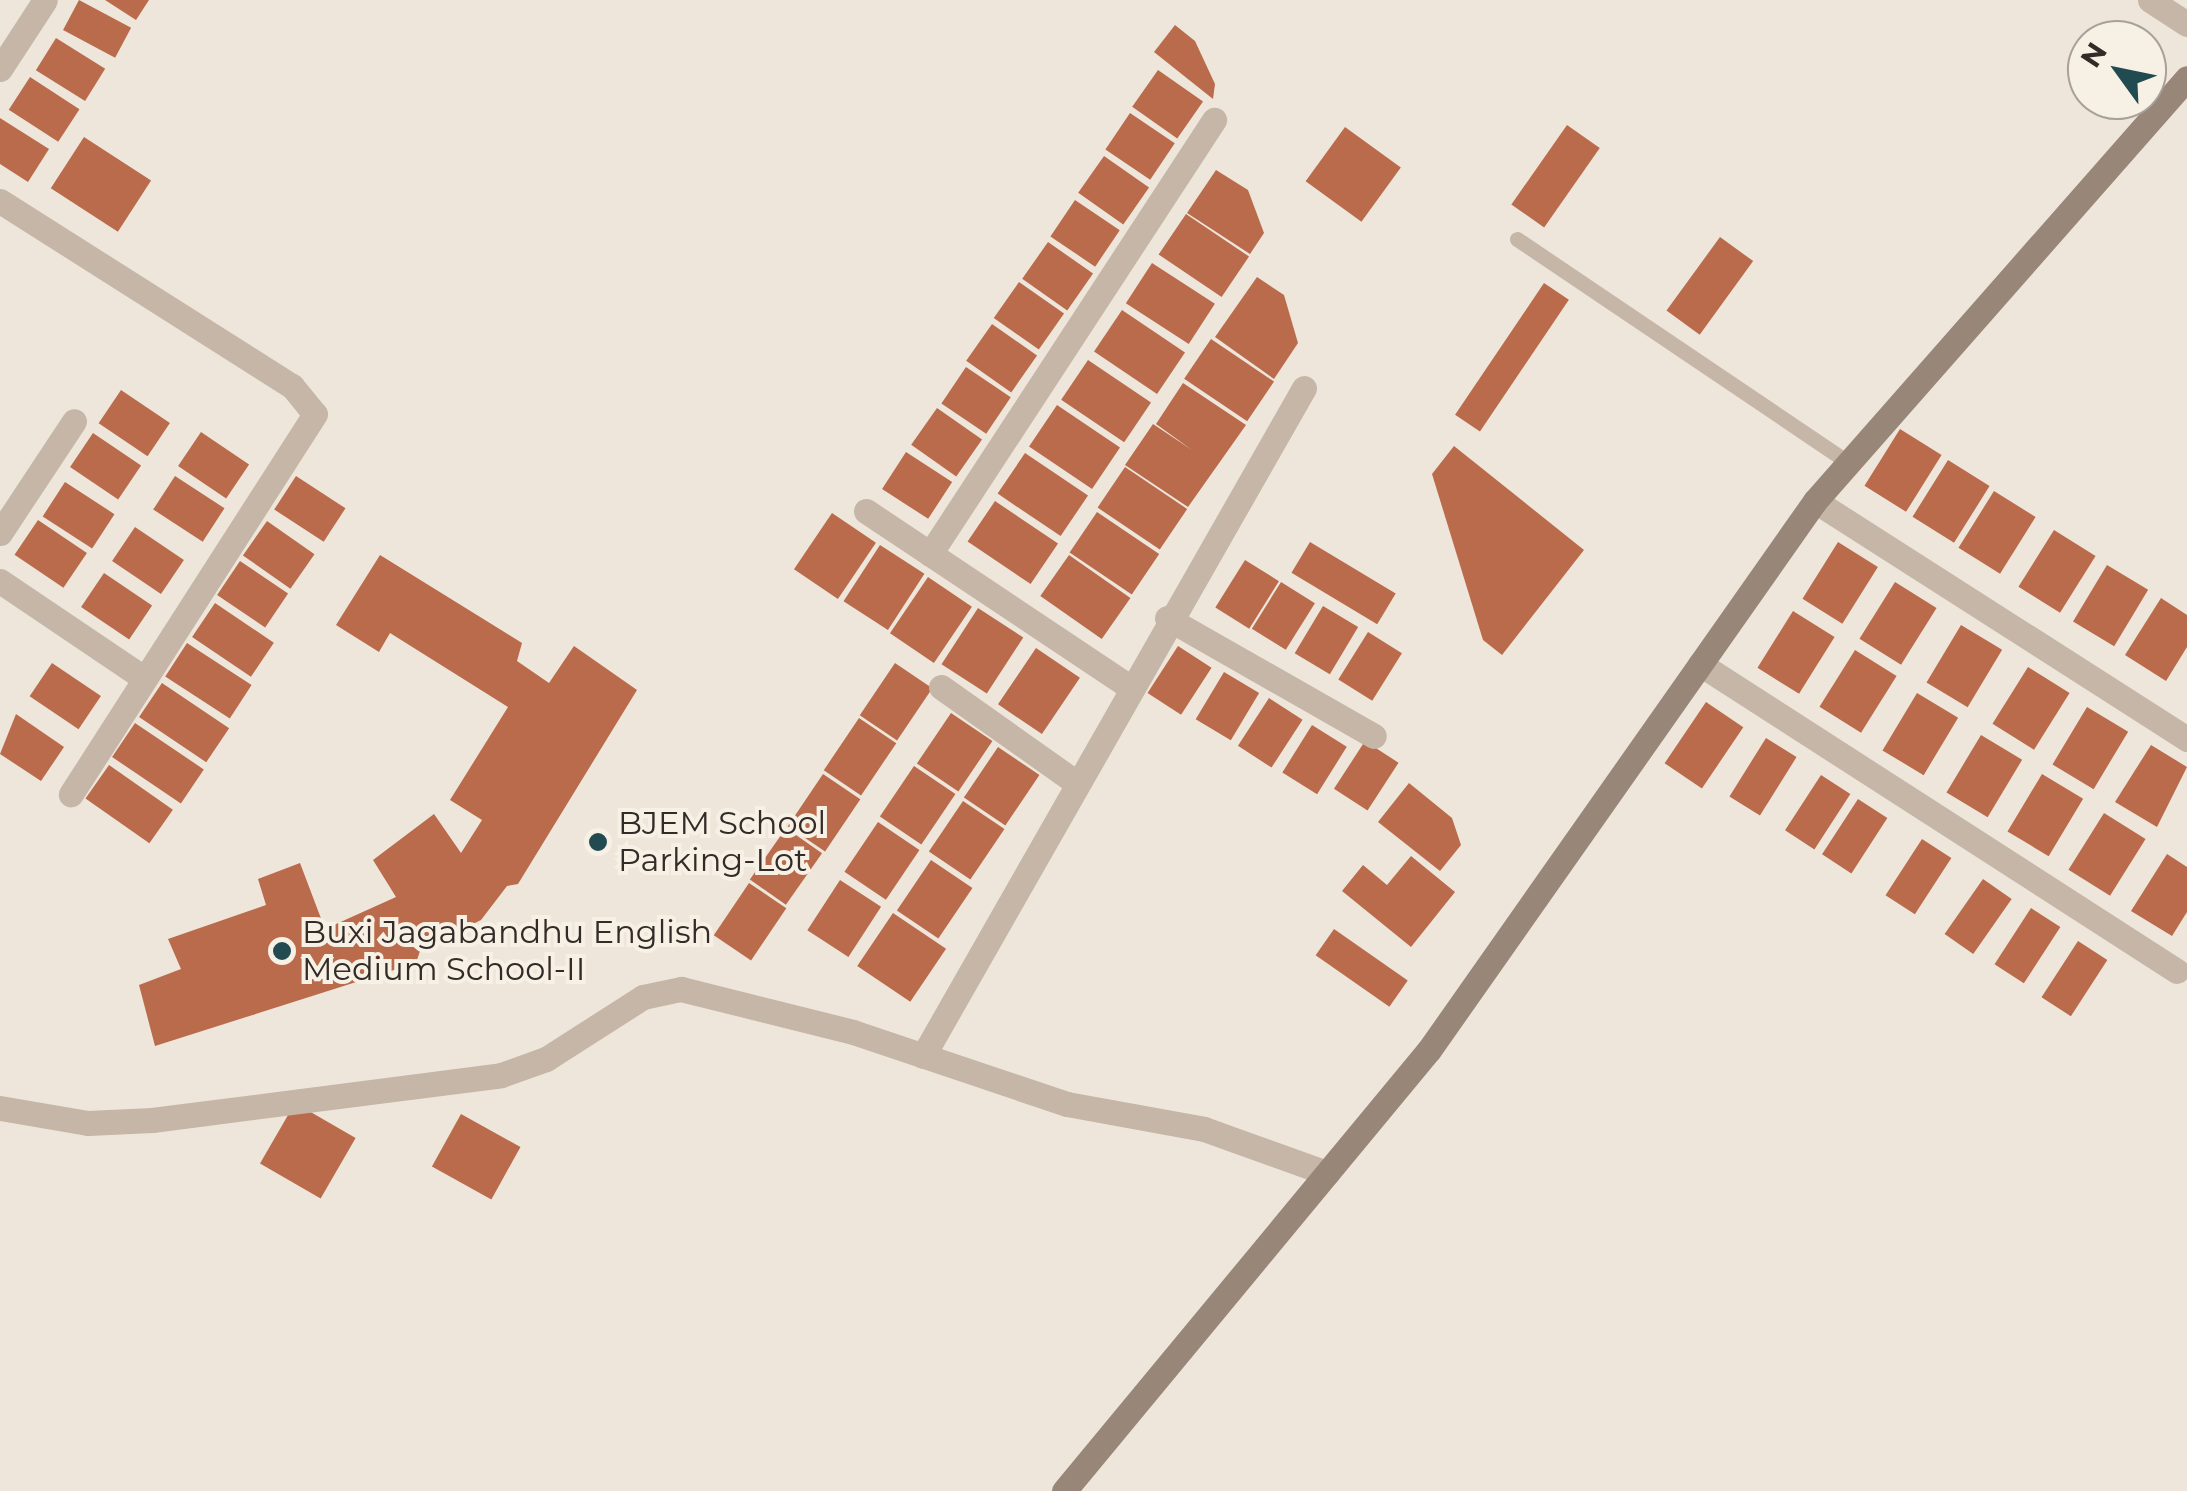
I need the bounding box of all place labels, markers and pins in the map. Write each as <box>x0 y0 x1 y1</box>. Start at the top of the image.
place label: BJEM School Parking-Lot <box>618 805 826 880</box>
marker: BJEM School Parking-Lot <box>587 831 609 853</box>
place label: Buxi Jagabandhu English Medium School-II <box>302 914 712 989</box>
marker: Buxi Jagabandhu English Medium School-II <box>271 940 293 962</box>

